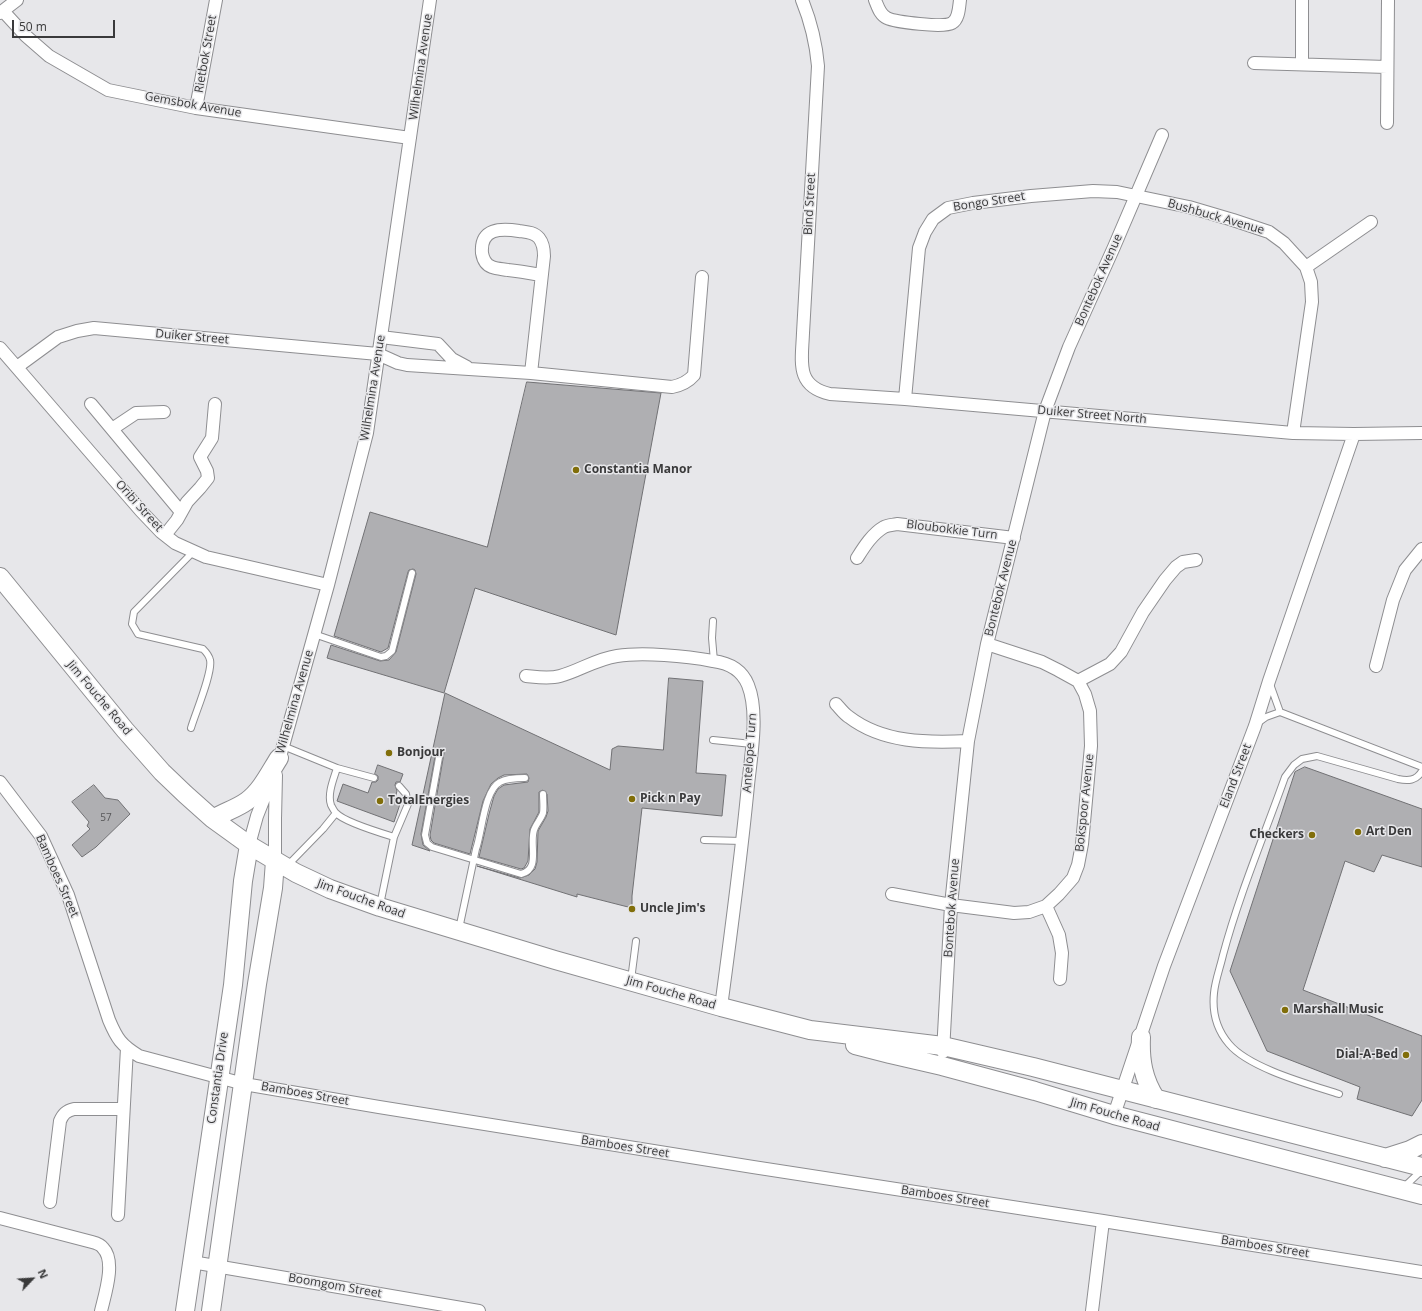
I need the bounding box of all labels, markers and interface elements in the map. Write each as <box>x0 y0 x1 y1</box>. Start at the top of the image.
scale bar <box>14 12 117 38</box>
street label: Wilhelmina Avenue <box>406 13 436 121</box>
street label: Rietbok Street <box>192 14 220 94</box>
text: 50 m <box>19 18 47 35</box>
street label: Gemsbok Avenue <box>143 89 243 121</box>
street label: Bind Street <box>801 173 819 235</box>
street label: Bongo Street <box>952 189 1026 215</box>
street label: Bushbuck Avenue <box>1166 196 1266 238</box>
street label: Bontebok Avenue <box>1072 232 1126 328</box>
street label: Duiker Street <box>155 327 229 347</box>
street label: Wilhelmina Avenue <box>357 334 389 442</box>
street label: Duiker Street North <box>1037 403 1147 427</box>
place label: Constantia Manor <box>584 463 692 477</box>
marker: Constantia Manor <box>571 465 581 475</box>
street label: Oribi Street <box>112 477 166 535</box>
street label: Bloubokkie Turn <box>906 517 998 543</box>
street label: Bontebok Avenue <box>982 538 1020 638</box>
street label: Wilhelmina Avenue <box>273 648 317 756</box>
street label: Jim Fouche Road <box>64 658 134 738</box>
street label: Antelope Turn <box>740 713 760 793</box>
street label: Eland Street <box>1217 742 1255 810</box>
place label: Bonjour <box>397 746 445 760</box>
marker: Bonjour <box>384 748 394 758</box>
street label: Bokspoor Avenue <box>1073 753 1097 853</box>
place label: Pick n Pay <box>640 792 701 806</box>
place label: TotalEnergies <box>388 794 469 808</box>
marker: Pick n Pay <box>627 794 637 804</box>
marker: TotalEnergies <box>375 796 385 806</box>
house number: 57 <box>100 812 112 824</box>
place label: Art Den <box>1366 825 1412 839</box>
marker: Art Den <box>1353 827 1363 837</box>
place label: Checkers <box>1249 828 1304 842</box>
marker: Checkers <box>1307 830 1317 840</box>
street label: Bamboes Street <box>32 832 82 920</box>
street label: Bontebok Avenue <box>941 858 963 958</box>
street label: Jim Fouche Road <box>315 876 407 922</box>
place label: Uncle Jim's <box>640 902 706 916</box>
marker: Uncle Jim's <box>627 904 637 914</box>
street label: Jim Fouche Road <box>624 973 718 1013</box>
place label: Marshall Music <box>1293 1003 1384 1017</box>
marker: Marshall Music <box>1280 1005 1290 1015</box>
street label: Constantia Drive <box>204 1031 232 1125</box>
place label: Dial-A-Bed <box>1336 1048 1398 1062</box>
marker: Dial-A-Bed <box>1401 1050 1411 1060</box>
street label: Bamboes Street <box>260 1079 350 1109</box>
street label: Jim Fouche Road <box>1068 1095 1162 1135</box>
street label: Bamboes Street <box>580 1133 670 1161</box>
street label: Bamboes Street <box>900 1183 990 1211</box>
street label: Bamboes Street <box>1220 1233 1310 1261</box>
north arrow <box>12 1259 52 1299</box>
text: N <box>35 1266 52 1281</box>
street label: Boomgom Street <box>287 1271 383 1301</box>

